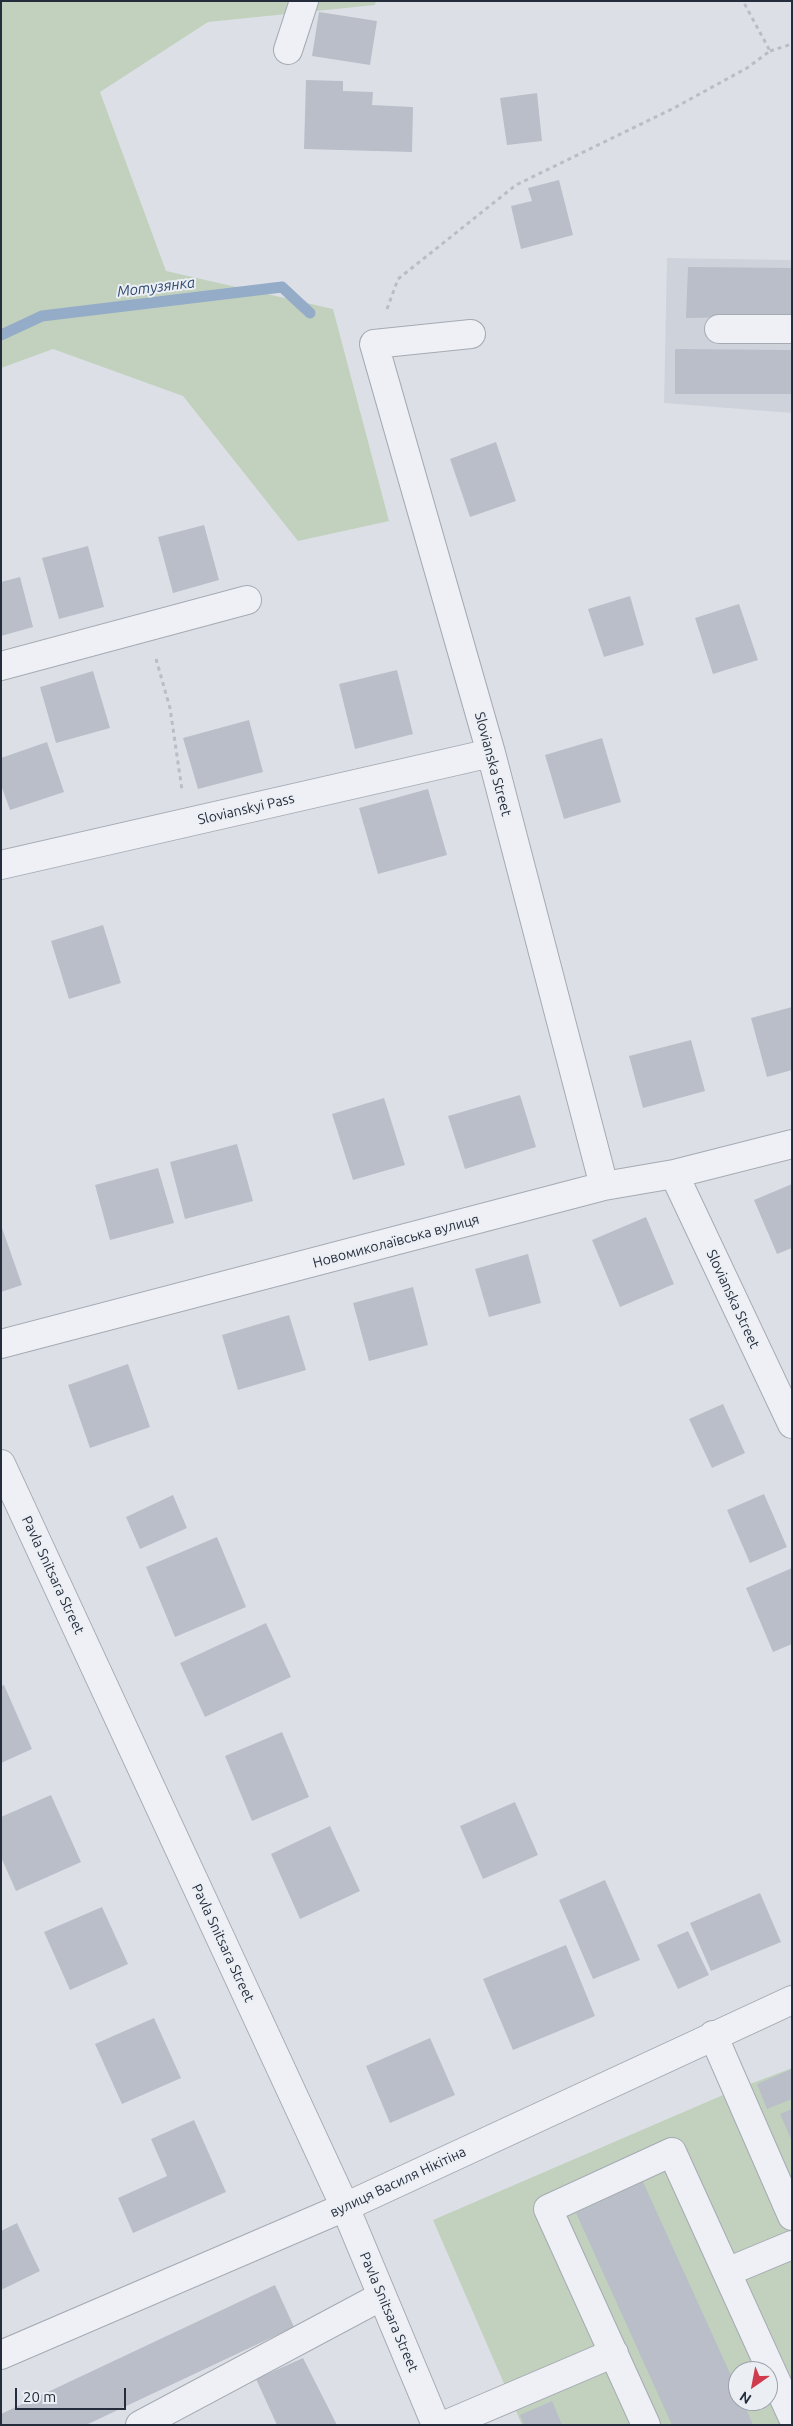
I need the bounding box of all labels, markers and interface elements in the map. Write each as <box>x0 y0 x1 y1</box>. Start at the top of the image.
water label: Мотузянка <box>116 273 196 301</box>
street label: Slovianska Street <box>471 710 515 818</box>
street label: Slovianskyi Pass <box>196 790 296 828</box>
street label: Новомиколаївська вулиця <box>311 1211 481 1271</box>
street label: Slovianska Street <box>703 1247 763 1351</box>
street label: Pavla Snitsara Street <box>18 1513 88 1637</box>
street label: Pavla Snitsara Street <box>188 1881 258 2005</box>
street label: вулиця Василя Нікітіна <box>327 2143 469 2221</box>
street label: Pavla Snitsara Street <box>356 2250 422 2374</box>
north arrow <box>728 2361 778 2411</box>
scale bar <box>18 2378 129 2410</box>
text: 20 m <box>23 2388 56 2405</box>
text: N <box>737 2388 754 2407</box>

